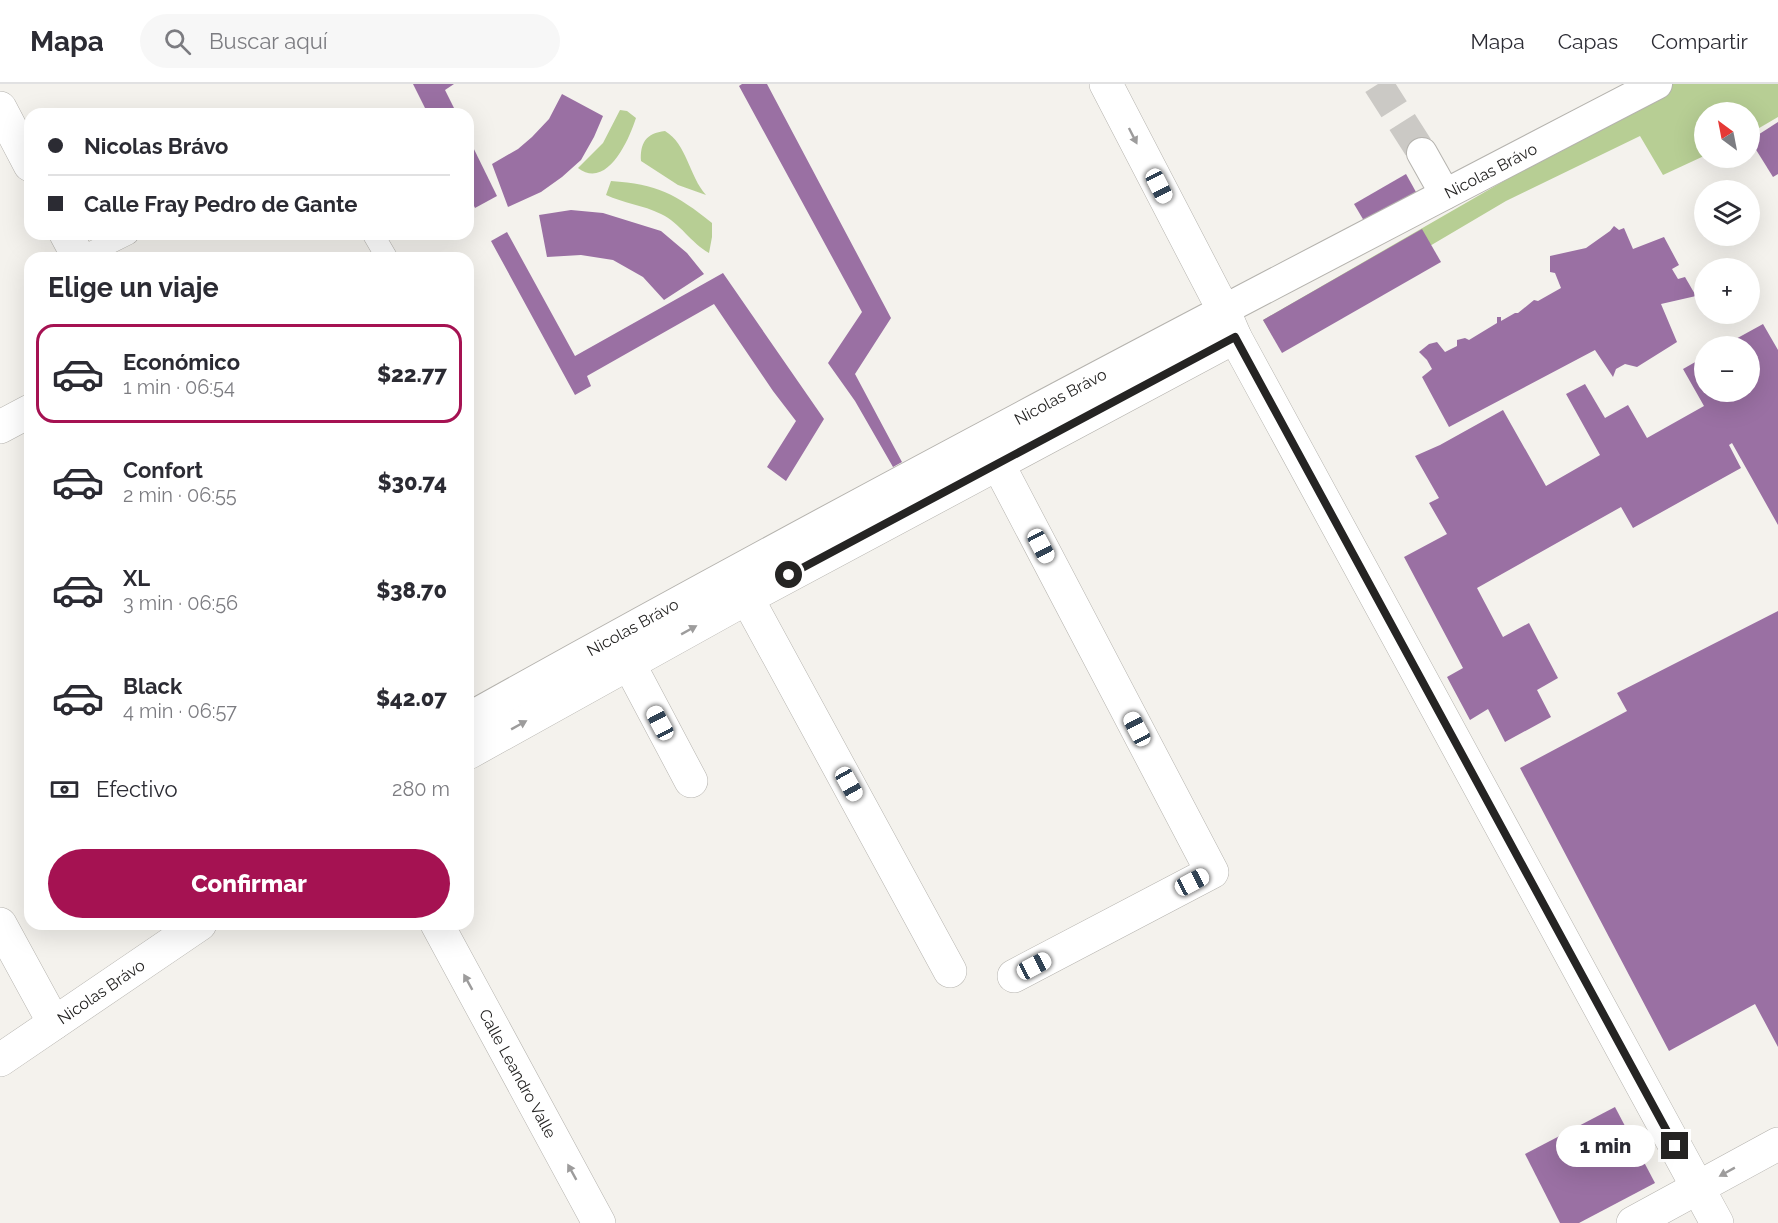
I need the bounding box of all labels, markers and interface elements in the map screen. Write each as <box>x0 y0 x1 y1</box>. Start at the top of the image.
search box <box>140 14 560 68</box>
text: Mapa <box>30 25 104 58</box>
icon: search <box>161 25 194 58</box>
text: Buscar aquí <box>209 28 328 54</box>
text: Mapa <box>1470 29 1525 54</box>
text: Capas <box>1558 29 1618 54</box>
text: Compartir <box>1651 29 1748 54</box>
north arrow <box>1694 102 1760 168</box>
map controls <box>1694 102 1760 402</box>
one-way arrow <box>1128 128 1138 145</box>
text: Nicolas Brávo <box>84 133 228 159</box>
street label: Nicolas Brávo <box>1441 139 1540 203</box>
car <box>1143 166 1175 206</box>
button: layers <box>1694 180 1760 246</box>
text: Calle Fray Pedro de Gante <box>84 191 357 217</box>
button: + <box>1694 258 1760 324</box>
text: Elige un viaje <box>48 272 219 303</box>
button: − <box>1694 336 1760 402</box>
icon: car <box>51 347 105 401</box>
text: Económico <box>123 349 240 375</box>
text: $22.77 <box>377 361 447 387</box>
street label: Nicolas Brávo <box>1011 365 1110 429</box>
text: 1 min · 06:54 <box>123 375 235 399</box>
icon: car <box>51 455 105 509</box>
text: Confort <box>123 457 203 483</box>
text: $30.74 <box>378 469 447 495</box>
text: 2 min · 06:55 <box>123 483 237 507</box>
car <box>1025 526 1057 566</box>
route start <box>775 561 802 588</box>
icon: car <box>51 563 105 617</box>
text: XL <box>123 565 150 591</box>
text: $38.70 <box>376 577 447 603</box>
text: 3 min · 06:56 <box>123 591 238 615</box>
street label: Nicolas Brávo <box>584 595 682 660</box>
one-way arrow <box>681 625 698 635</box>
icon: car <box>51 671 105 725</box>
text: Black <box>123 673 182 699</box>
text: $42.07 <box>376 685 447 711</box>
text: 4 min · 06:57 <box>123 699 237 723</box>
car <box>644 703 676 743</box>
car <box>1121 709 1153 749</box>
one-way arrow <box>511 720 528 730</box>
car <box>832 764 866 804</box>
icon: cash <box>48 773 81 806</box>
text: Efectivo <box>96 776 178 802</box>
text: 280 m <box>392 777 450 801</box>
button: Confirmar <box>48 849 450 918</box>
car <box>1172 866 1212 898</box>
car <box>1014 950 1054 982</box>
street label: Nicolas Brávo <box>54 955 148 1028</box>
one-way arrow <box>463 973 473 990</box>
street label: Calle Leandro Valle <box>475 1006 560 1141</box>
callout: 1 min <box>1555 1125 1654 1167</box>
route end <box>1661 1132 1688 1159</box>
text: 1 min <box>1580 1134 1631 1158</box>
one-way arrow <box>567 1163 577 1180</box>
one-way arrow <box>1718 1167 1735 1177</box>

